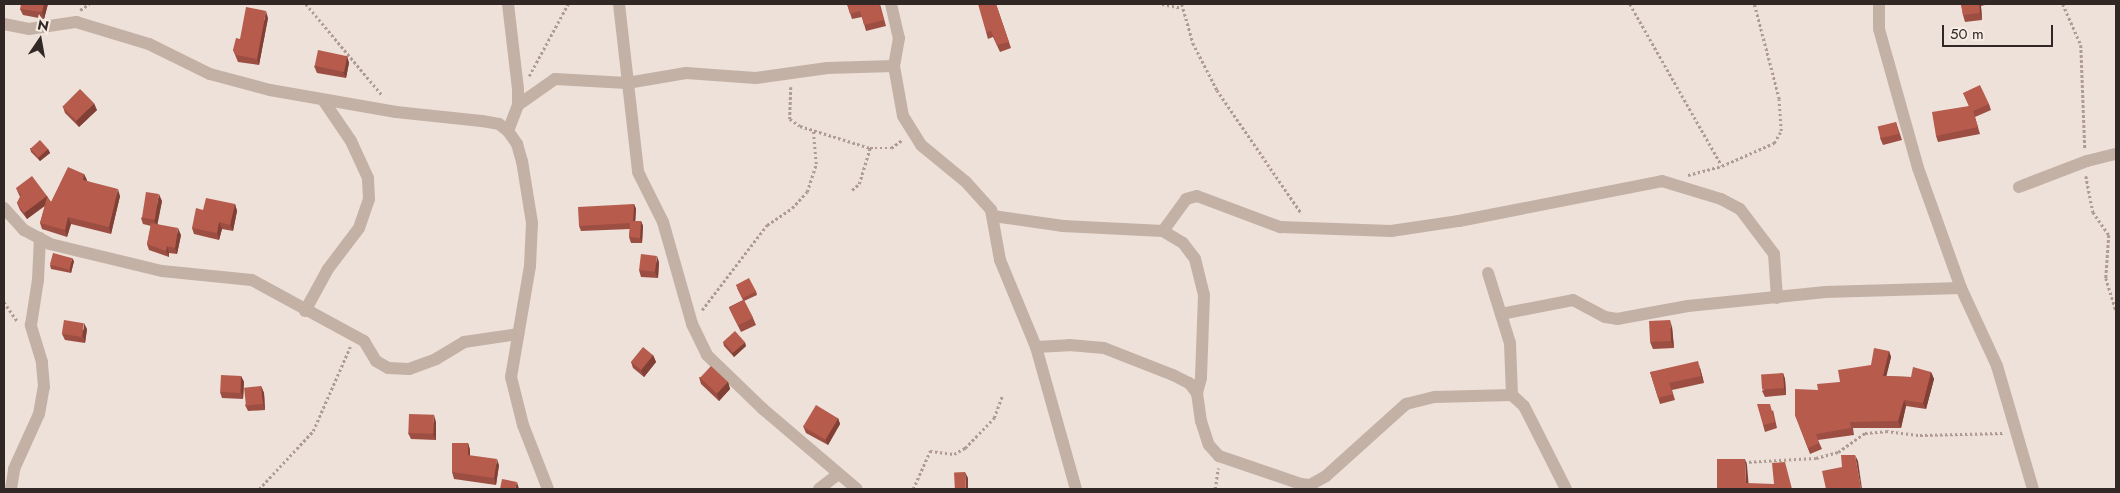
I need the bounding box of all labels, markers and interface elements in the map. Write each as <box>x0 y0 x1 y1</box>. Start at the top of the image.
text: N <box>36 14 51 36</box>
north arrow <box>15 15 65 65</box>
scale bar <box>1945 15 2056 47</box>
text: 50 m <box>1950 23 1984 45</box>

